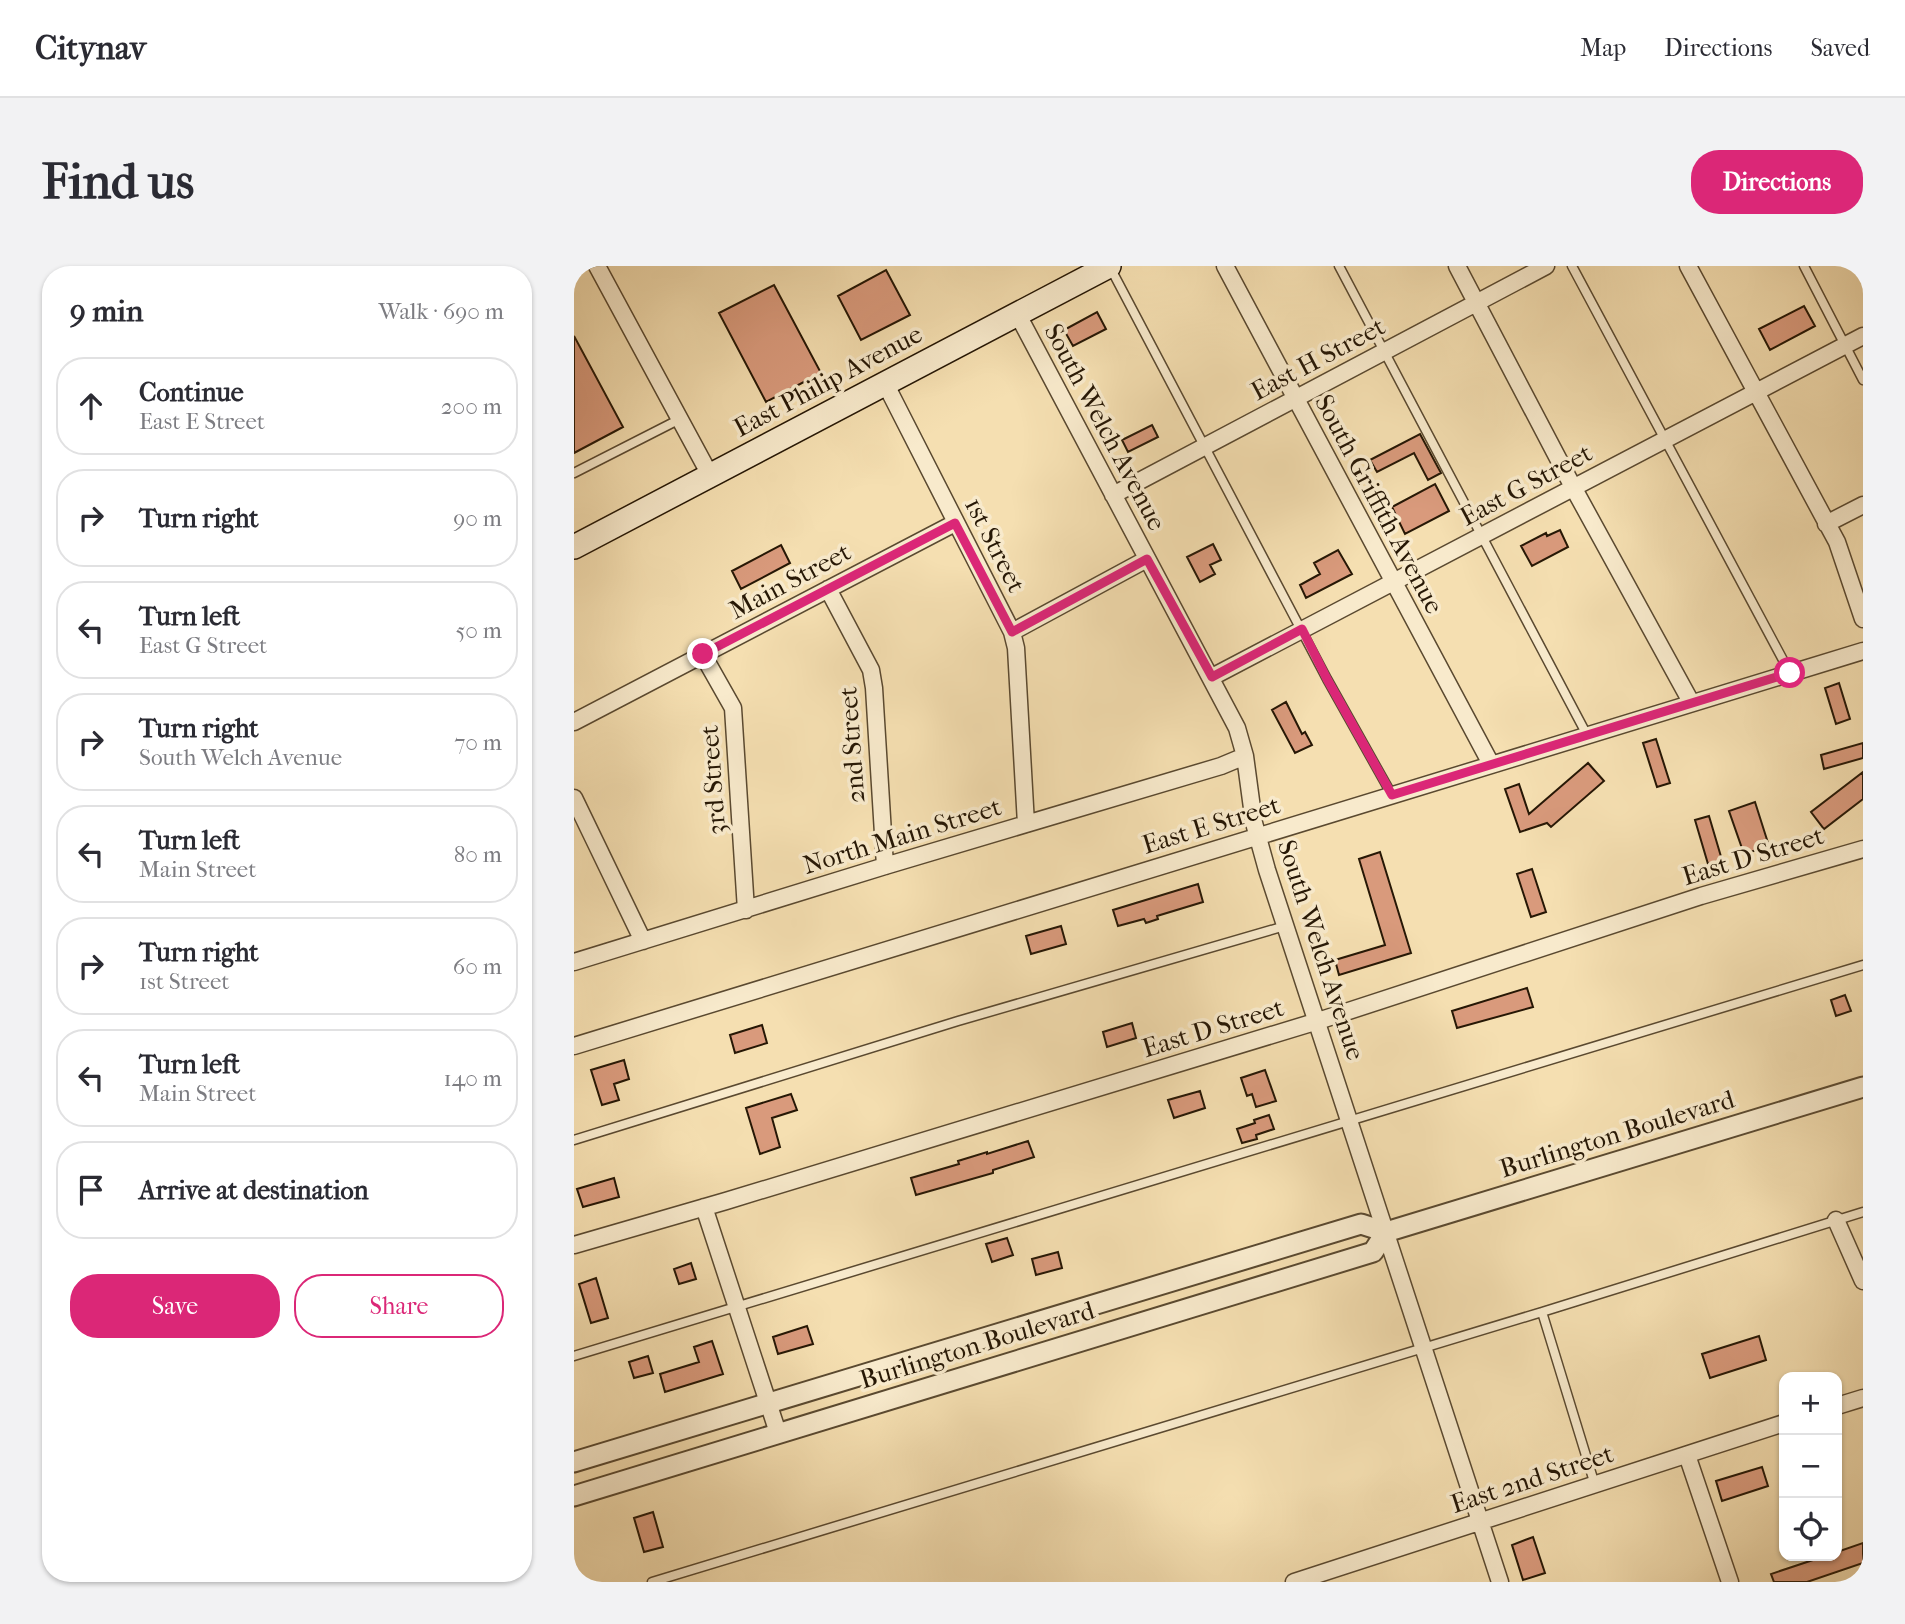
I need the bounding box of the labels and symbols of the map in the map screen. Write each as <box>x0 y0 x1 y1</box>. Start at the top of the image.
street label: East H Street <box>1246 310 1391 407</box>
street label: East Philip Avenue <box>729 318 928 444</box>
street label: South Welch Avenue <box>1037 318 1173 536</box>
street label: South Griffith Avenue <box>1308 389 1450 619</box>
street label: East G Street <box>1455 437 1598 533</box>
street label: 1st Street <box>958 492 1032 598</box>
street label: Main Street <box>724 536 857 626</box>
route end <box>687 638 718 669</box>
route start <box>1774 657 1805 688</box>
street label: 2nd Street <box>832 685 872 804</box>
street label: 3rd Street <box>694 723 732 836</box>
street label: East E Street <box>1138 789 1284 861</box>
street label: North Main Street <box>799 791 1006 881</box>
street label: East D Street <box>1678 820 1828 892</box>
street label: South Welch Avenue <box>1271 836 1371 1064</box>
street label: East D Street <box>1138 992 1288 1064</box>
street label: Burlington Boulevard <box>1496 1083 1739 1184</box>
street label: Burlington Boulevard <box>856 1294 1099 1395</box>
street label: East 2nd Street <box>1447 1438 1618 1520</box>

